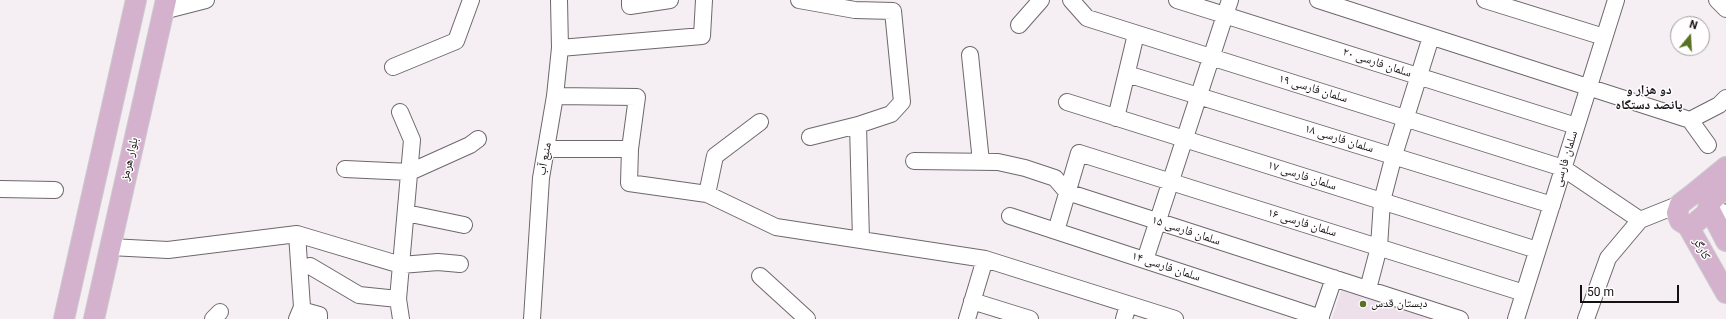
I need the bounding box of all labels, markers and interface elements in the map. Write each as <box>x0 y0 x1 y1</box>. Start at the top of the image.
north arrow <box>1670 16 1710 56</box>
text: N <box>1688 18 1699 32</box>
street label: سلمان فارسی ۲۰ <box>1341 45 1413 81</box>
street label: سلمان فارسی ۱۹ <box>1277 72 1349 106</box>
district label: دو هزار و پانصد دستگاه <box>1615 83 1683 114</box>
street label: سلمان فارسی ۱۸ <box>1303 122 1375 156</box>
street label: سلمان فارسی <box>1551 129 1581 189</box>
street label: بلوار هرمز <box>118 136 142 182</box>
street label: منبع آب <box>535 141 555 177</box>
street label: سلمان فارسی ۱۷ <box>1266 158 1338 194</box>
street label: سلمان فارسی ۱۶ <box>1266 206 1338 240</box>
street label: سلمان فارسی ۱۵ <box>1150 213 1222 249</box>
street label: کارگر <box>1689 236 1713 262</box>
street label: سلمان فارسی ۱۴ <box>1130 249 1202 285</box>
scale bar <box>1582 277 1681 303</box>
text: 50 m <box>1587 285 1614 299</box>
place label: دبستان قدس <box>1371 297 1427 311</box>
marker: دبستان قدس <box>1358 299 1368 309</box>

